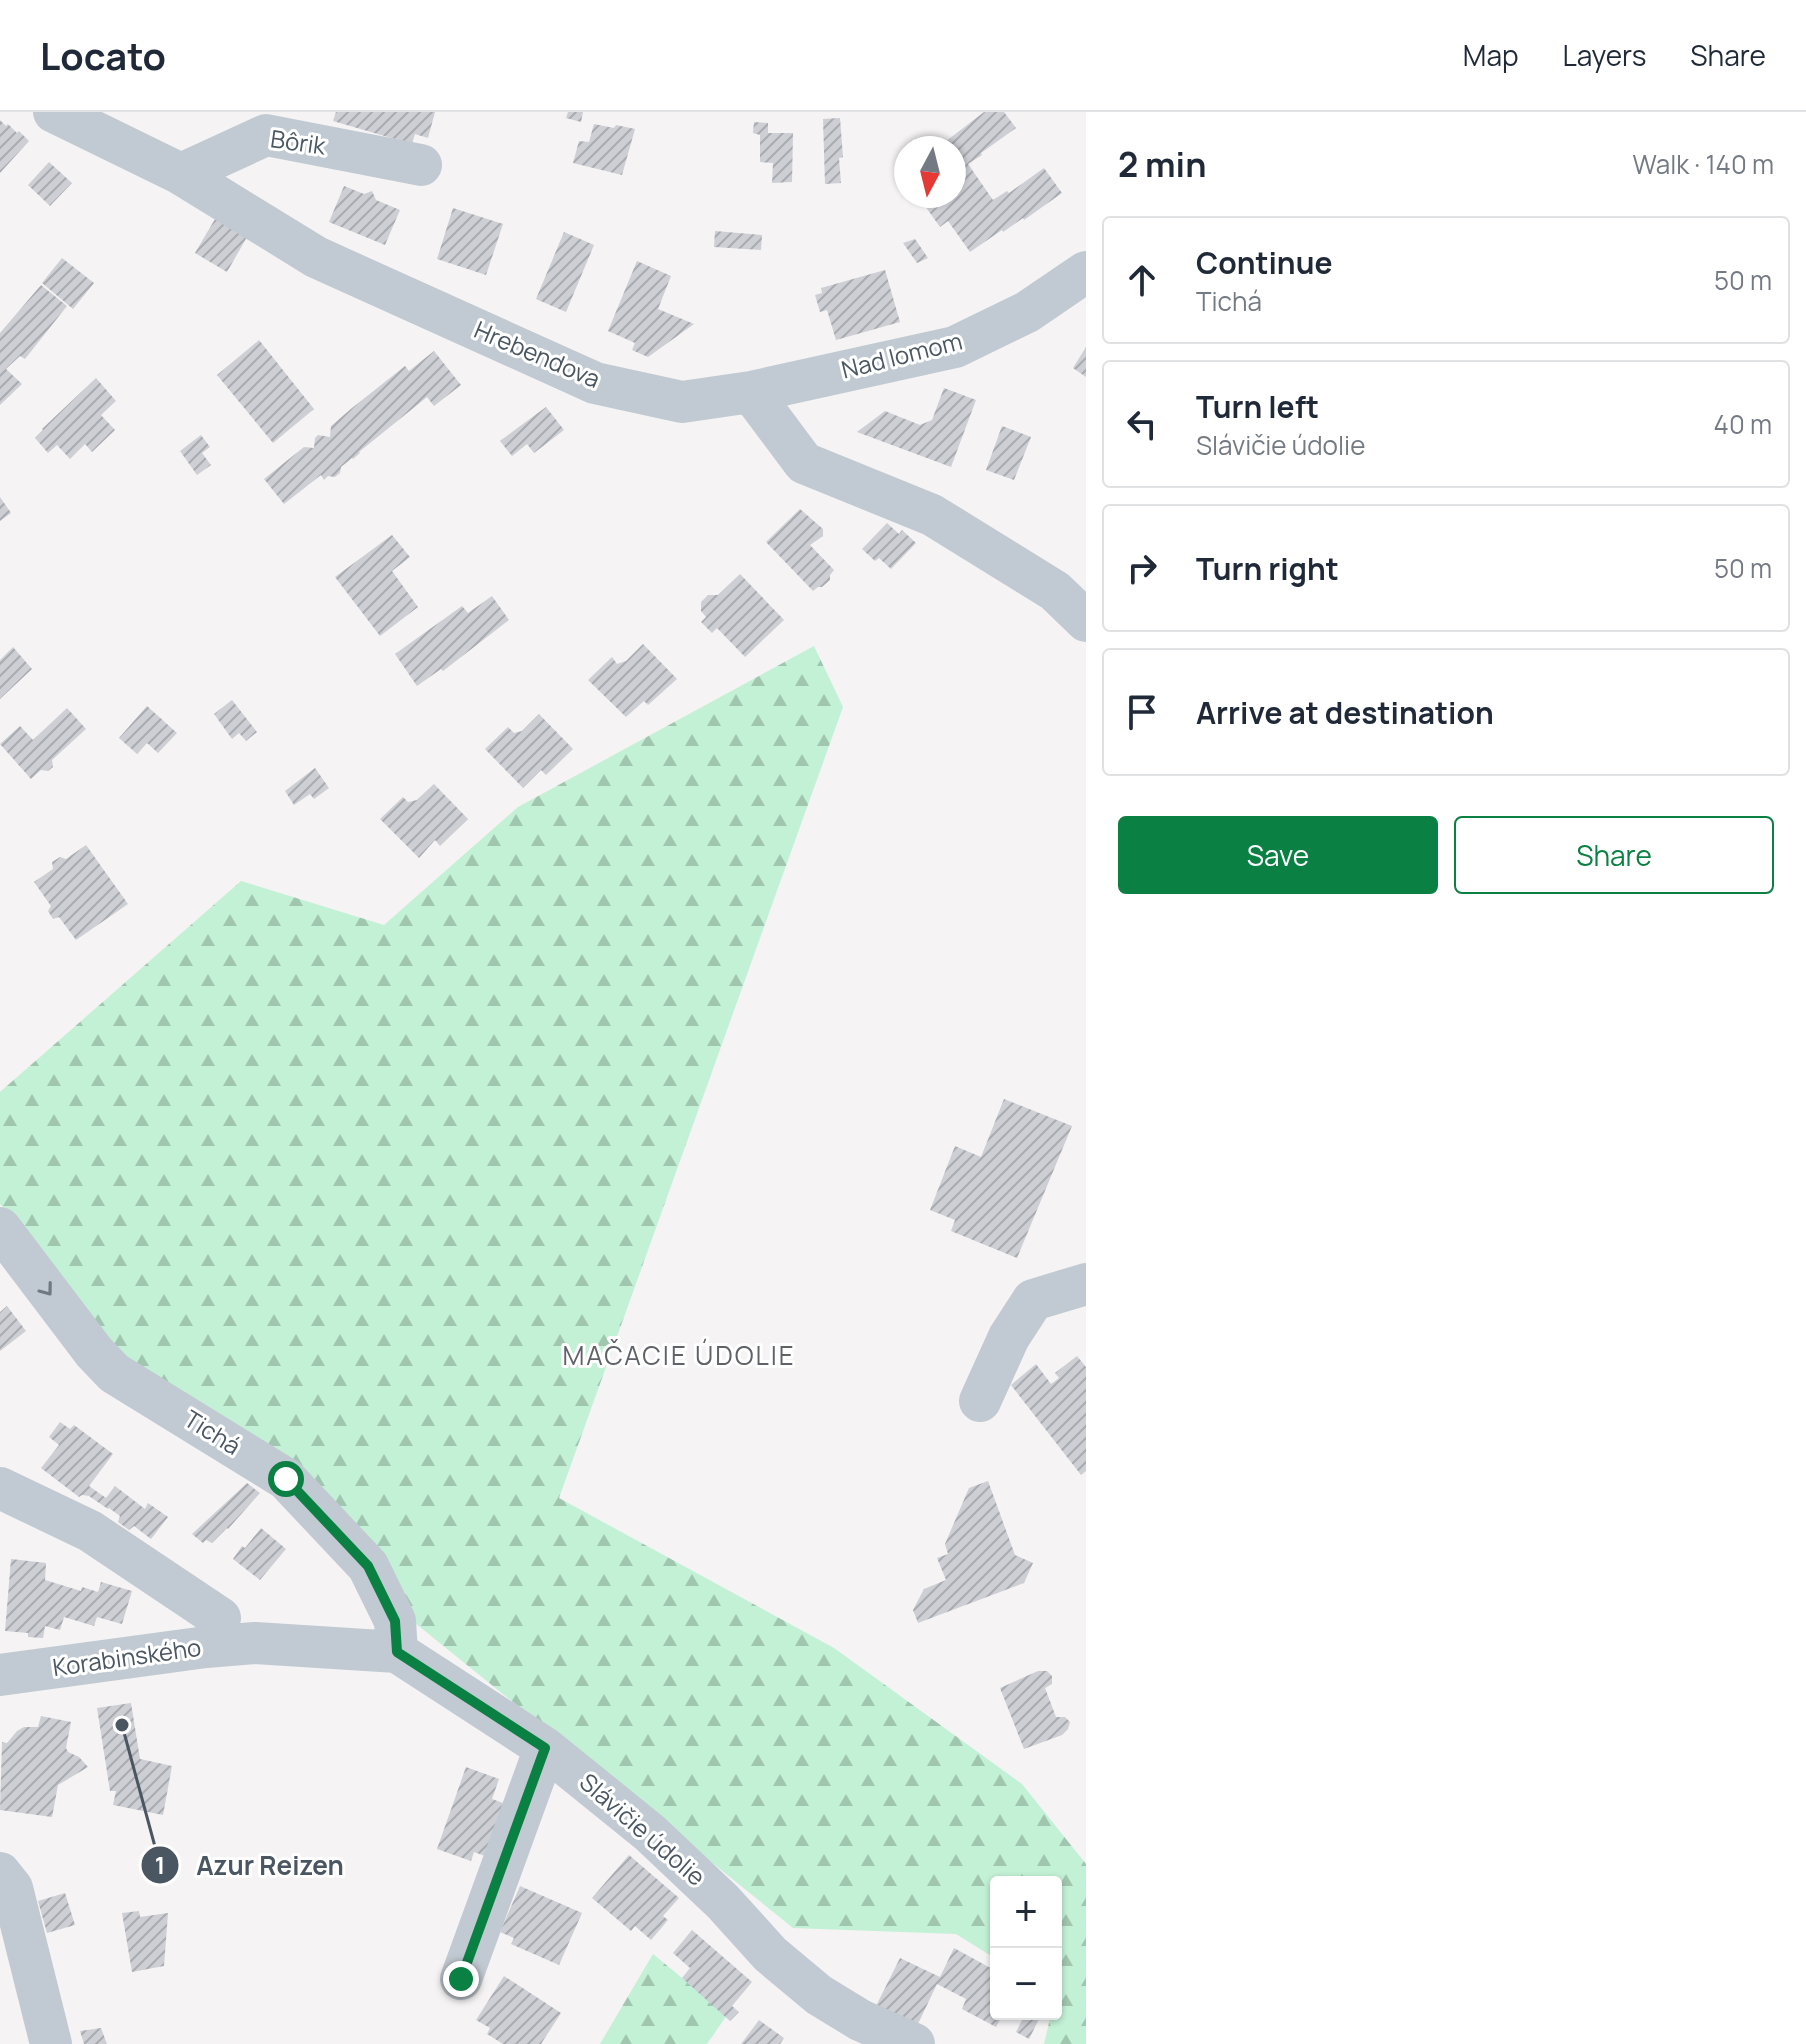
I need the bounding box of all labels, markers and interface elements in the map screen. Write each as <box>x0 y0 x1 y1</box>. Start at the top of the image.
text: Locato <box>40 29 166 81</box>
text: Map <box>1463 36 1519 74</box>
text: Layers <box>1563 36 1646 74</box>
text: Share <box>1690 36 1766 74</box>
street label: Bôrik <box>269 121 329 162</box>
north arrow <box>894 136 966 208</box>
text: 2 min <box>1118 141 1206 187</box>
text: Walk · 140 m <box>1633 146 1774 182</box>
text: Continue <box>1196 242 1332 283</box>
icon: ahead <box>1120 258 1164 302</box>
text: 50 m <box>1714 262 1772 298</box>
text: Tichá <box>1196 283 1262 319</box>
street label: Hrebendova <box>470 312 606 395</box>
street label: Nad lomom <box>838 324 965 385</box>
text: Turn left <box>1196 386 1319 427</box>
icon: left <box>1120 402 1164 446</box>
text: 40 m <box>1714 406 1772 442</box>
text: Slávičie údolie <box>1196 427 1365 463</box>
icon: right <box>1120 546 1164 590</box>
text: Turn right <box>1196 548 1339 589</box>
text: 50 m <box>1714 550 1772 586</box>
icon: arrive <box>1120 690 1164 734</box>
text: Arrive at destination <box>1196 692 1494 733</box>
button: Save <box>1118 816 1438 894</box>
button: Share <box>1454 816 1774 894</box>
one-way arrow <box>38 1281 52 1296</box>
district label: MAČACIE ÚDOLIE <box>562 1337 796 1373</box>
street label: Tichá <box>178 1402 247 1462</box>
route start <box>268 1461 304 1497</box>
street label: Korabinského <box>50 1630 203 1683</box>
street label: Slávičie údolie <box>573 1765 713 1893</box>
callout: Azur Reizen <box>140 1840 360 1890</box>
text: Azur Reizen <box>196 1847 344 1883</box>
text: 1 <box>155 1848 165 1881</box>
map controls <box>990 1876 1062 2020</box>
button: + <box>990 1876 1062 1948</box>
button: − <box>990 1948 1062 2020</box>
route end <box>443 1961 479 1997</box>

